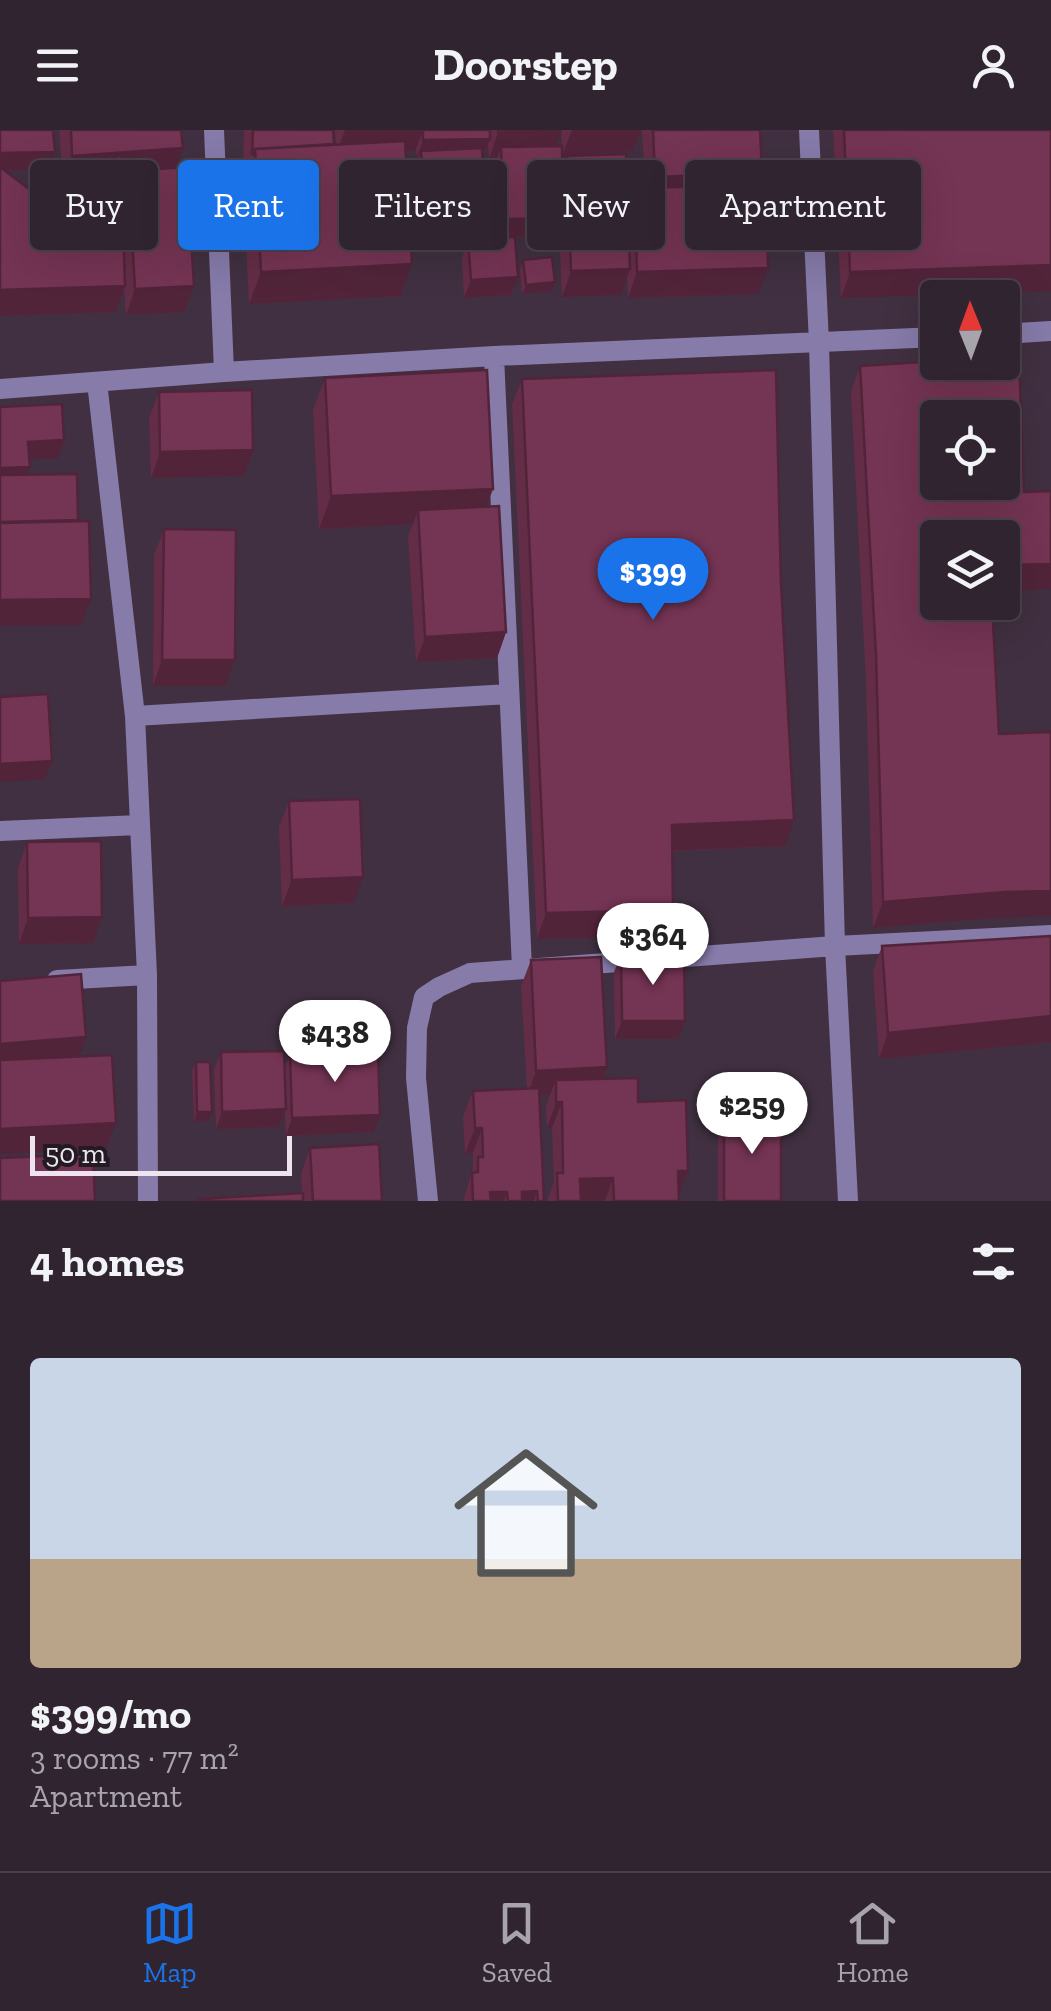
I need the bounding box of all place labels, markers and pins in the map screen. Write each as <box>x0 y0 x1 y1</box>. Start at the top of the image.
pin: $399 <box>594 538 712 623</box>
pin: $364 <box>594 903 712 988</box>
pin: $438 <box>276 1000 394 1085</box>
pin: $259 <box>693 1072 811 1157</box>

